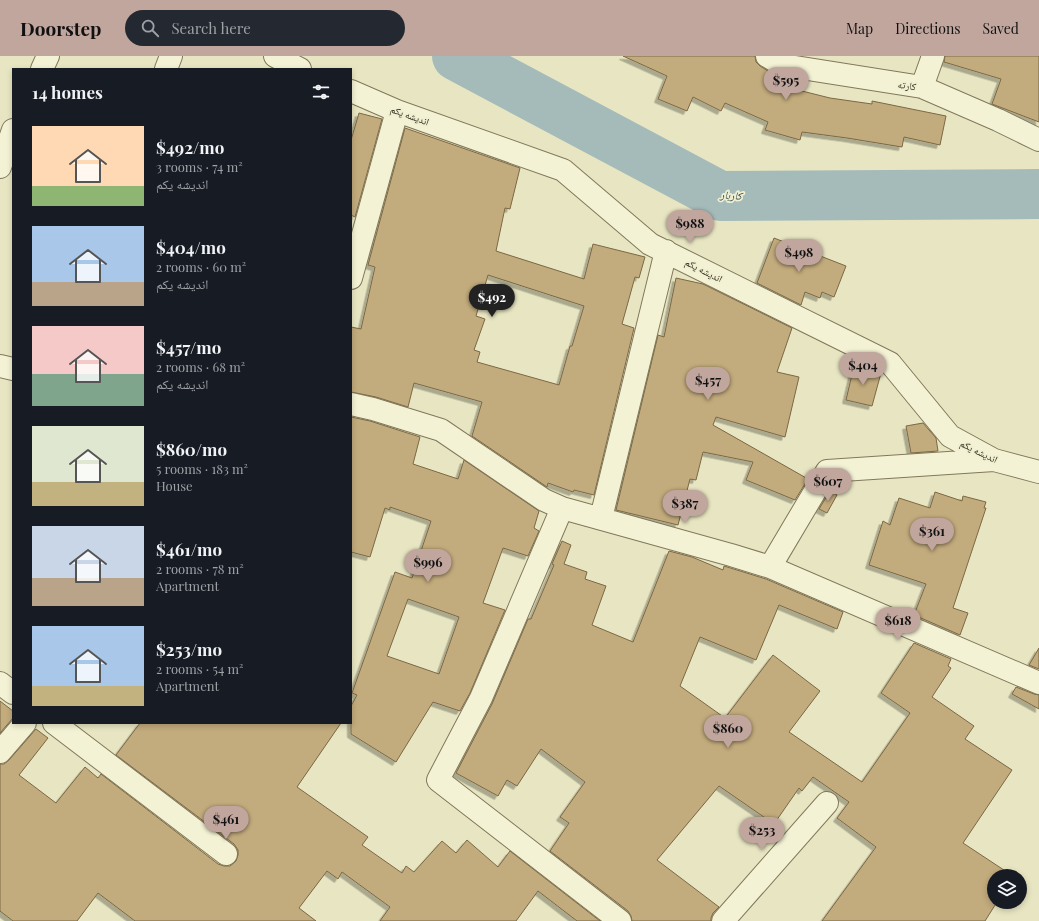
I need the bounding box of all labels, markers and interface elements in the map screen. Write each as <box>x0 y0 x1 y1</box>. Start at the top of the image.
search box <box>125 10 405 46</box>
text: Doorstep <box>20 15 101 41</box>
icon: search <box>139 17 161 39</box>
text: Search here <box>171 18 251 38</box>
text: Map <box>846 19 873 38</box>
text: Directions <box>895 19 961 38</box>
text: Saved <box>983 19 1019 38</box>
pin: $595 <box>762 67 810 101</box>
text: $595 <box>773 71 799 88</box>
street label: کارته <box>897 77 917 93</box>
text: 14 homes <box>32 81 103 103</box>
icon: filters <box>310 81 332 103</box>
street label: اندیشه یکم <box>388 102 431 129</box>
text: $492/mo <box>156 136 224 158</box>
icon: home <box>64 142 112 190</box>
text: 3 rooms · 74 m² <box>156 158 243 175</box>
text: اندیشه یکم <box>156 175 208 192</box>
water label: کاربار <box>719 186 745 203</box>
pin: $988 <box>666 210 714 244</box>
text: $988 <box>675 214 705 231</box>
text: $404/mo <box>156 236 226 258</box>
pin: $498 <box>775 239 823 273</box>
icon: home <box>64 242 112 290</box>
text: $498 <box>785 243 813 260</box>
street label: اندیشه یکم <box>682 255 725 286</box>
text: 2 rooms · 60 m² <box>156 258 246 275</box>
text: اندیشه یکم <box>156 275 208 292</box>
pin: $492 <box>468 284 516 318</box>
text: $492 <box>478 288 506 305</box>
text: $457/mo <box>156 336 221 358</box>
icon: home <box>64 342 112 390</box>
pin: $404 <box>839 352 887 386</box>
text: $404 <box>848 356 878 373</box>
text: 2 rooms · 68 m² <box>156 358 245 375</box>
pin: $457 <box>684 367 732 401</box>
text: $457 <box>695 371 721 388</box>
text: اندیشه یکم <box>156 375 208 392</box>
street label: اندیشه یکم <box>957 436 1000 467</box>
text: $860/mo <box>156 438 227 460</box>
icon: home <box>64 442 112 490</box>
text: 5 rooms · 183 m² <box>156 460 248 477</box>
pin: $607 <box>804 468 852 502</box>
text: $607 <box>813 472 843 489</box>
text: House <box>156 477 193 494</box>
pin: $387 <box>661 490 709 524</box>
text: $387 <box>672 494 698 511</box>
pin: $361 <box>908 518 956 552</box>
text: $361 <box>919 522 945 539</box>
text: $461/mo <box>156 538 222 560</box>
icon: home <box>64 542 112 590</box>
pin: $996 <box>404 549 452 583</box>
text: $996 <box>413 553 443 570</box>
text: 2 rooms · 78 m² <box>156 560 244 577</box>
text: Apartment <box>156 577 219 594</box>
pin: $618 <box>874 607 922 641</box>
text: $618 <box>884 611 912 628</box>
text: $253/mo <box>156 638 222 660</box>
icon: home <box>64 642 112 690</box>
text: 2 rooms · 54 m² <box>156 660 244 677</box>
text: Apartment <box>156 677 219 694</box>
pin: $860 <box>704 715 752 749</box>
text: $860 <box>713 719 743 736</box>
pin: $461 <box>202 806 250 840</box>
text: $461 <box>213 810 239 827</box>
pin: $253 <box>738 817 786 851</box>
text: $253 <box>749 821 775 838</box>
map controls <box>987 869 1027 909</box>
button: layers <box>987 869 1027 909</box>

